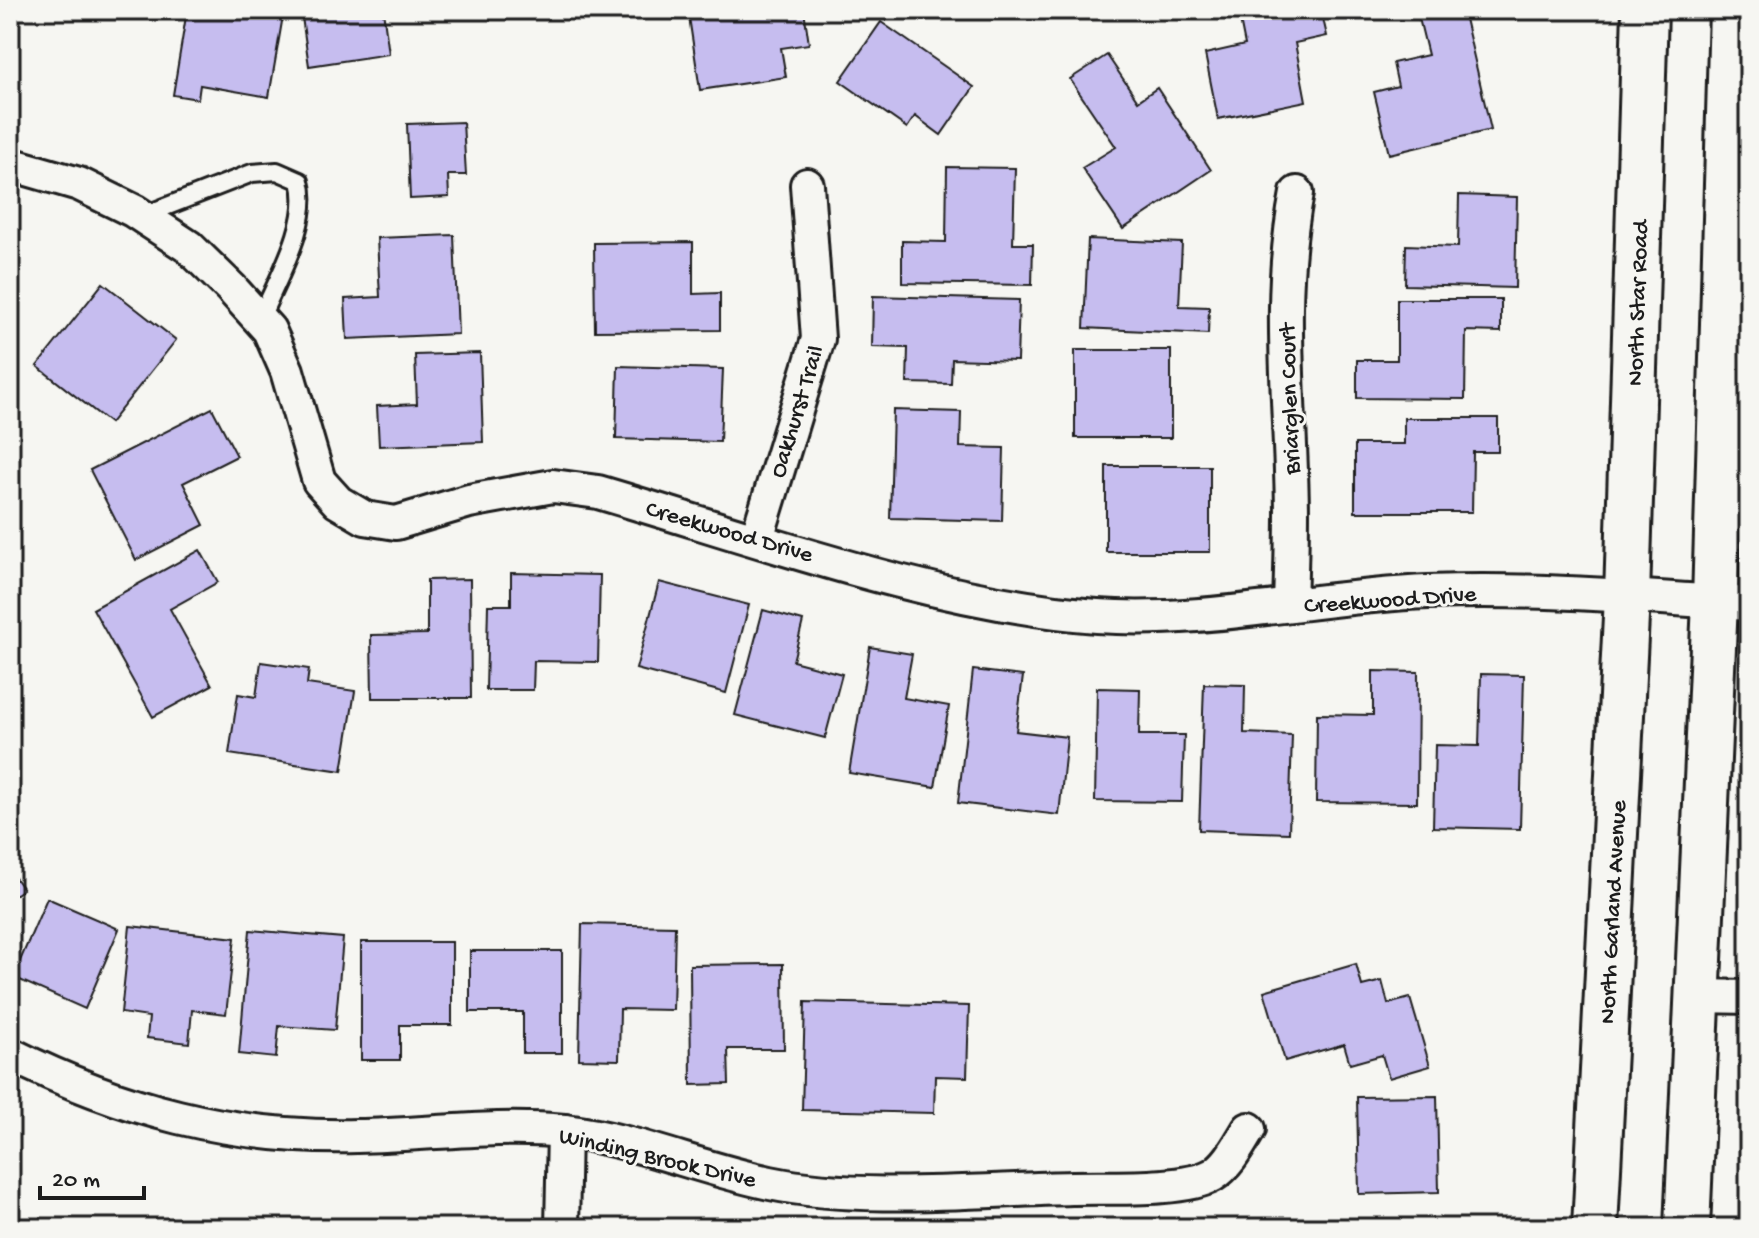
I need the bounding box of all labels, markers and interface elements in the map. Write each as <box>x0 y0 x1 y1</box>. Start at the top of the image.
street label: North Star Road <box>1622 218 1657 386</box>
street label: Briarglen Court <box>1274 321 1309 476</box>
street label: Oakhurst Trail <box>764 342 832 482</box>
street label: Creekwood Drive <box>642 496 817 571</box>
street label: Creekwood Drive <box>1303 581 1478 622</box>
street label: North Garland Avenue <box>1594 799 1635 1025</box>
street label: Winding Brook Drive <box>556 1123 759 1196</box>
scale bar <box>40 1150 144 1200</box>
text: 20 m <box>52 1167 100 1196</box>

